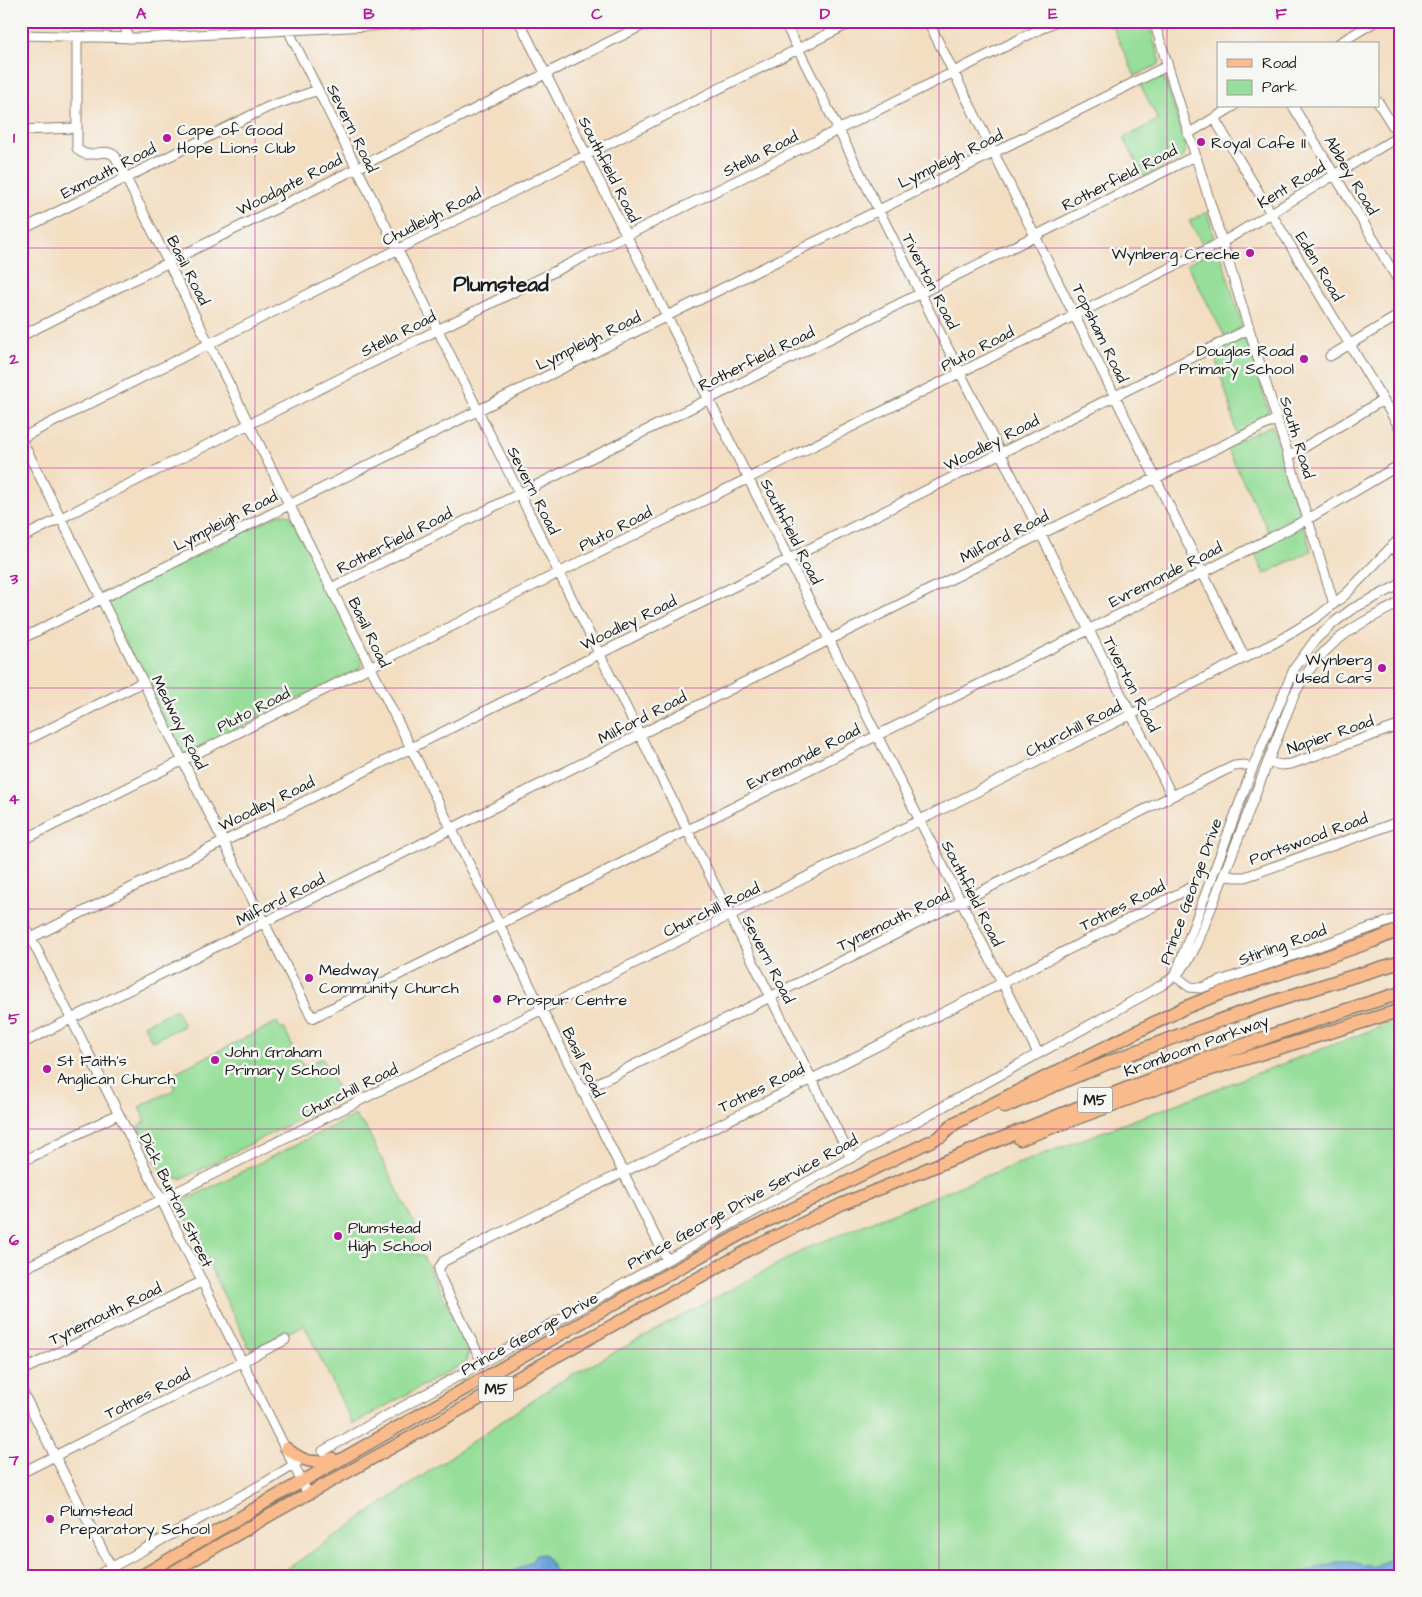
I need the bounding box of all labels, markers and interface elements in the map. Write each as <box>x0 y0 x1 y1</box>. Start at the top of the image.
text: A <box>136 3 147 25</box>
text: B <box>363 3 375 25</box>
text: C <box>591 3 603 25</box>
text: D <box>820 3 831 25</box>
text: E <box>1048 3 1058 25</box>
text: F <box>1275 3 1287 25</box>
legend <box>1217 42 1380 108</box>
text: Road <box>1262 53 1297 74</box>
text: Park <box>1262 77 1297 98</box>
street label: Severn Road <box>321 81 383 176</box>
street label: Southfield Road <box>573 113 645 226</box>
place label: Cape of Good Hope Lions Club <box>177 119 296 159</box>
street label: Lympleigh Road <box>894 124 1007 195</box>
street label: Stella Road <box>719 126 802 182</box>
text: 1 <box>13 127 16 149</box>
marker: Cape of Good Hope Lions Club <box>161 132 173 144</box>
place label: Royal Cafe II <box>1211 132 1306 155</box>
street label: Abbey Road <box>1318 132 1383 220</box>
marker: Royal Cafe II <box>1195 136 1207 148</box>
street label: Exmouth Road <box>57 137 160 204</box>
street label: Rotherfield Road <box>1058 139 1181 216</box>
street label: Woodgate Road <box>233 149 347 222</box>
street label: Kent Road <box>1253 156 1330 214</box>
street label: Chudleigh Road <box>378 182 485 252</box>
street label: Eden Road <box>1290 228 1349 305</box>
street label: Tiverton Road <box>897 230 964 333</box>
street label: Basil Road <box>161 232 215 309</box>
place label: Wynberg Creche <box>1112 243 1240 266</box>
marker: Wynberg Creche <box>1244 247 1256 259</box>
district label: Plumstead <box>453 270 549 299</box>
street label: Topsham Road <box>1067 280 1134 387</box>
street label: Stella Road <box>357 306 440 362</box>
street label: Lympleigh Road <box>532 306 645 377</box>
street label: Rotherfield Road <box>695 321 818 397</box>
street label: Pluto Road <box>937 321 1018 377</box>
place label: Douglas Road Primary School <box>1179 340 1294 381</box>
text: 2 <box>8 348 19 370</box>
marker: Douglas Road Primary School <box>1298 353 1310 365</box>
street label: South Road <box>1274 393 1320 481</box>
street label: Woodley Road <box>940 409 1043 477</box>
street label: Severn Road <box>502 443 565 538</box>
street label: Southfield Road <box>755 475 827 588</box>
street label: Lympleigh Road <box>170 485 282 557</box>
street label: Pluto Road <box>575 501 656 557</box>
street label: Rotherfield Road <box>333 502 456 579</box>
street label: Milford Road <box>956 505 1053 569</box>
street label: Evremonde Road <box>1105 537 1226 613</box>
text: 3 <box>9 568 19 590</box>
street label: Woodley Road <box>577 590 681 657</box>
street label: Basil Road <box>343 594 396 671</box>
street label: Tiverton Road <box>1098 633 1165 736</box>
place label: Wynberg Used Cars <box>1295 649 1372 689</box>
marker: Wynberg Used Cars <box>1376 662 1388 674</box>
street label: Medway Road <box>145 672 212 774</box>
street label: Pluto Road <box>213 682 294 738</box>
street label: Milford Road <box>594 686 691 750</box>
street label: Churchill Road <box>1022 695 1125 762</box>
street label: Napier Road <box>1284 710 1377 760</box>
street label: Evremonde Road <box>743 719 864 795</box>
street label: Woodley Road <box>215 771 319 838</box>
text: 4 <box>9 788 20 810</box>
street label: Portswood Road <box>1246 807 1371 871</box>
street label: Prince George Drive <box>1154 815 1229 968</box>
street label: Southfield Road <box>936 837 1008 950</box>
street label: Milford Road <box>232 868 329 932</box>
street label: Totnes Road <box>1076 875 1169 937</box>
street label: Churchill Road <box>659 877 763 943</box>
street label: Tynemouth Road <box>834 883 954 958</box>
street label: Severn Road <box>737 912 800 1007</box>
street label: Stirling Road <box>1235 919 1330 972</box>
place label: Medway Community Church <box>319 959 459 1000</box>
marker: Medway Community Church <box>303 972 315 984</box>
place label: Prospur Centre <box>507 989 628 1011</box>
marker: Prospur Centre <box>491 993 503 1005</box>
text: 5 <box>8 1008 20 1030</box>
street label: Kromboom Parkway <box>1121 1009 1272 1083</box>
street label: Basil Road <box>557 1024 610 1101</box>
place label: John Graham Primary School <box>225 1041 340 1082</box>
place label: St Faith's Anglican Church <box>57 1050 175 1091</box>
marker: John Graham Primary School <box>209 1054 221 1066</box>
street label: Churchill Road <box>297 1058 401 1124</box>
street label: Totnes Road <box>715 1058 808 1118</box>
marker: St Faith's Anglican Church <box>41 1063 53 1075</box>
road number: M5 <box>1078 1088 1112 1112</box>
street label: Prince George Drive Service Road <box>623 1129 862 1276</box>
street label: Dick Burton Street <box>134 1130 218 1272</box>
place label: Plumstead High School <box>348 1217 432 1258</box>
text: 6 <box>9 1229 19 1251</box>
marker: Plumstead High School <box>332 1230 344 1242</box>
street label: Tynemouth Road <box>46 1277 166 1352</box>
street label: Prince George Drive <box>457 1287 603 1382</box>
street label: Totnes Road <box>101 1363 194 1425</box>
road number: M5 <box>478 1376 514 1402</box>
text: 7 <box>8 1449 19 1471</box>
place label: Plumstead Preparatory School <box>60 1500 210 1541</box>
marker: Plumstead Preparatory School <box>44 1513 56 1525</box>

